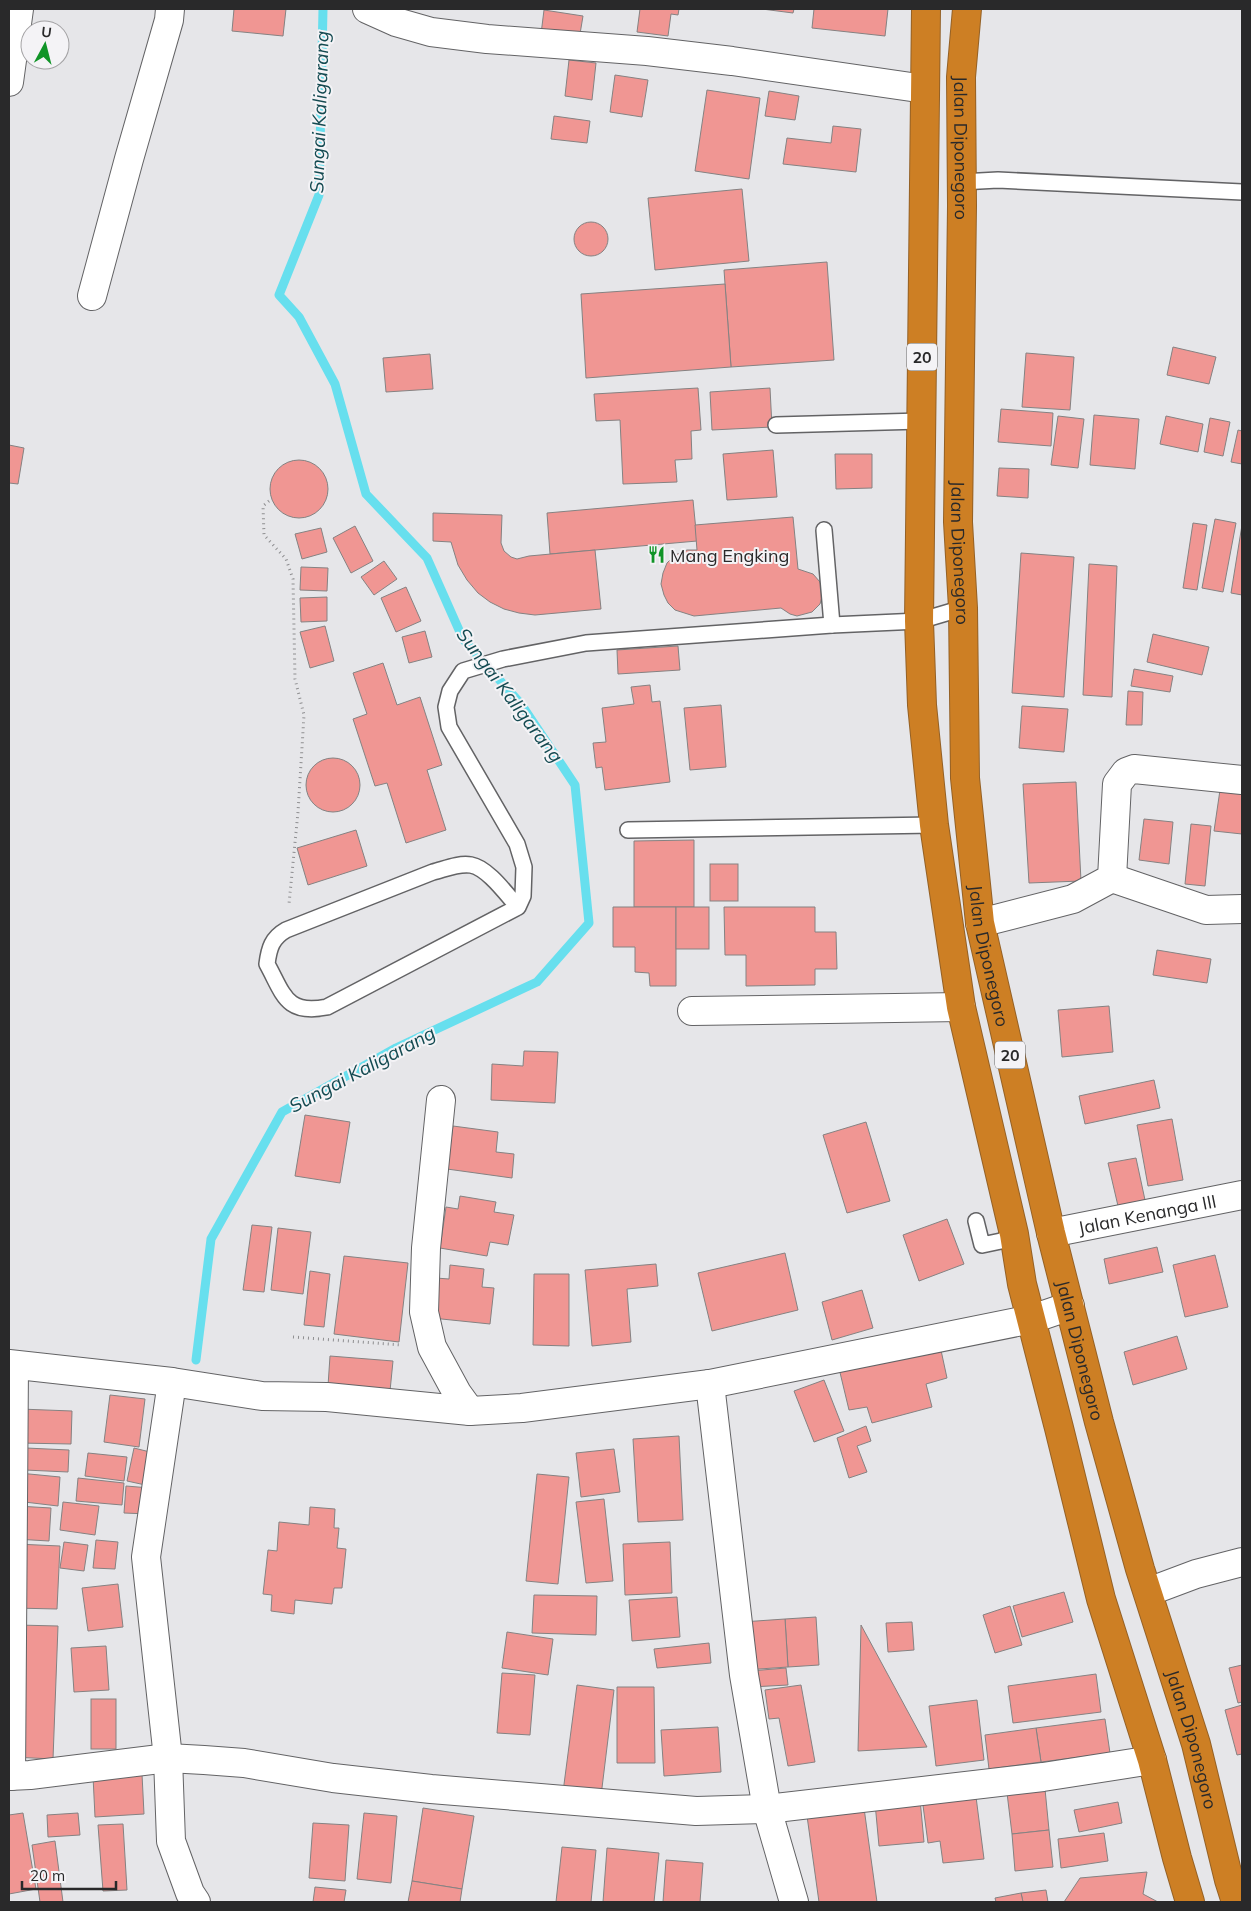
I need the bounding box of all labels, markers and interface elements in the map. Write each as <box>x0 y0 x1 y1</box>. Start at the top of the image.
north arrow <box>20 20 70 70</box>
text: U <box>40 23 53 42</box>
water label: Sungai Kaligarang <box>304 30 334 194</box>
street label: Jalan Diponegoro <box>949 76 974 220</box>
road number: 20 <box>907 344 937 371</box>
street label: Jalan Diponegoro <box>946 480 975 625</box>
place label: Mang Engking <box>670 544 789 567</box>
restaurant icon: Mang Engking <box>646 545 666 565</box>
water label: Sungai Kaligarang <box>452 623 568 767</box>
street label: Jalan Diponegoro <box>965 884 1015 1029</box>
water label: Sungai Kaligarang <box>285 1020 439 1118</box>
road number: 20 <box>995 1042 1025 1068</box>
street label: Jalan Kenanga III <box>1076 1189 1218 1239</box>
street label: Jalan Diponegoro <box>1052 1277 1110 1423</box>
street label: Jalan Diponegoro <box>1161 1667 1223 1811</box>
scale bar <box>22 1858 116 1890</box>
text: 20 m <box>30 1866 65 1885</box>

